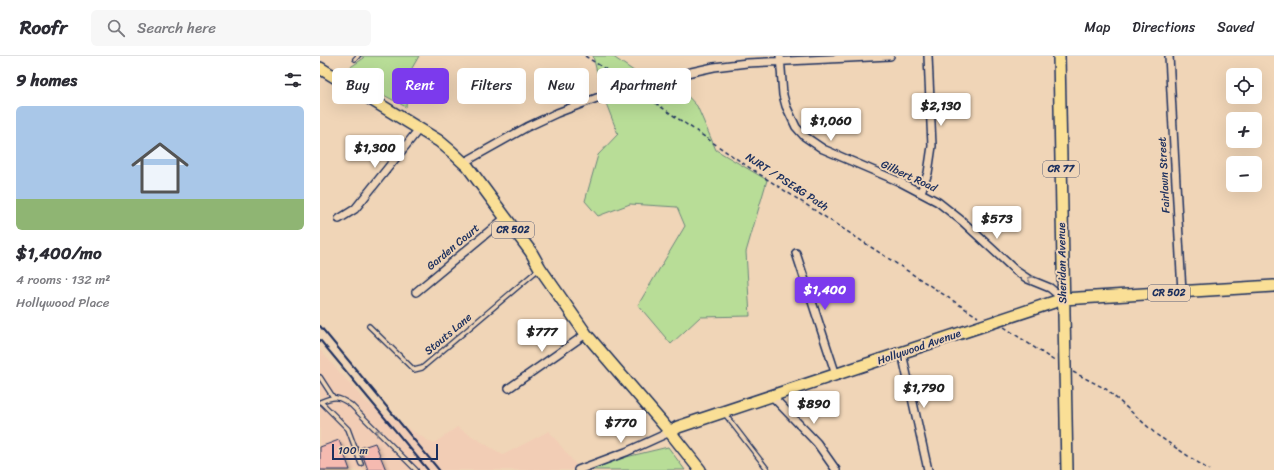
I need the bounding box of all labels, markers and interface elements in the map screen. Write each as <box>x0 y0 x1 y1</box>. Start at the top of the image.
search box <box>91 10 371 46</box>
text: Roofr <box>20 11 67 44</box>
text: Search here <box>137 15 216 41</box>
text: Map <box>1084 15 1110 40</box>
text: Directions <box>1132 15 1195 40</box>
text: Saved <box>1217 15 1254 40</box>
icon: search <box>105 17 127 39</box>
text: 9 homes <box>16 65 77 95</box>
chip: Buy <box>332 68 384 104</box>
chip: Rent <box>392 68 449 104</box>
chip: Filters <box>457 68 526 104</box>
chip: New <box>534 68 589 104</box>
chip: Apartment <box>597 68 691 104</box>
map controls <box>1226 68 1262 192</box>
button: locate <box>1226 68 1262 104</box>
icon: filters <box>282 69 304 91</box>
pin: $2,130 <box>908 93 974 127</box>
text: $2,130 <box>921 94 961 117</box>
pin: $1,060 <box>798 108 864 142</box>
text: $1,060 <box>810 109 852 132</box>
button: + <box>1226 112 1262 148</box>
icon: home <box>124 132 196 204</box>
pin: $1,300 <box>342 135 408 169</box>
text: $1,300 <box>354 136 396 159</box>
street label: Fairlawn Street <box>1153 136 1175 214</box>
street label: NJRT / PSE&G Path <box>742 148 833 216</box>
street label: Gilbert Road <box>878 155 941 198</box>
button: − <box>1226 156 1262 192</box>
road number: CR 77 <box>1043 161 1079 177</box>
pin: $573 <box>973 206 1021 240</box>
text: $573 <box>981 207 1013 230</box>
street label: Garden Court <box>422 219 484 275</box>
road number: CR 502 <box>492 222 534 238</box>
street label: Sheridan Avenue <box>1052 222 1072 304</box>
text: $1,400/mo <box>16 238 102 268</box>
text: 4 rooms · 132 m² <box>16 268 110 291</box>
one-way arrow <box>1027 276 1035 284</box>
pin: $1,400 <box>792 277 858 311</box>
text: $1,400 <box>804 278 846 301</box>
road number: CR 502 <box>1148 285 1190 301</box>
text: Hollywood Place <box>16 291 109 314</box>
street label: Stouts Lane <box>420 308 476 360</box>
pin: $777 <box>518 319 566 353</box>
text: $777 <box>526 320 558 343</box>
street label: Hollywood Avenue <box>874 324 964 370</box>
pin: $1,790 <box>891 375 957 409</box>
text: $1,790 <box>903 376 945 399</box>
pin: $890 <box>790 391 838 425</box>
text: $890 <box>798 392 830 415</box>
pin: $770 <box>597 410 645 444</box>
text: $770 <box>605 411 637 434</box>
one-way arrow <box>375 429 383 437</box>
text: 100 m <box>338 441 368 460</box>
scale bar <box>332 442 438 461</box>

